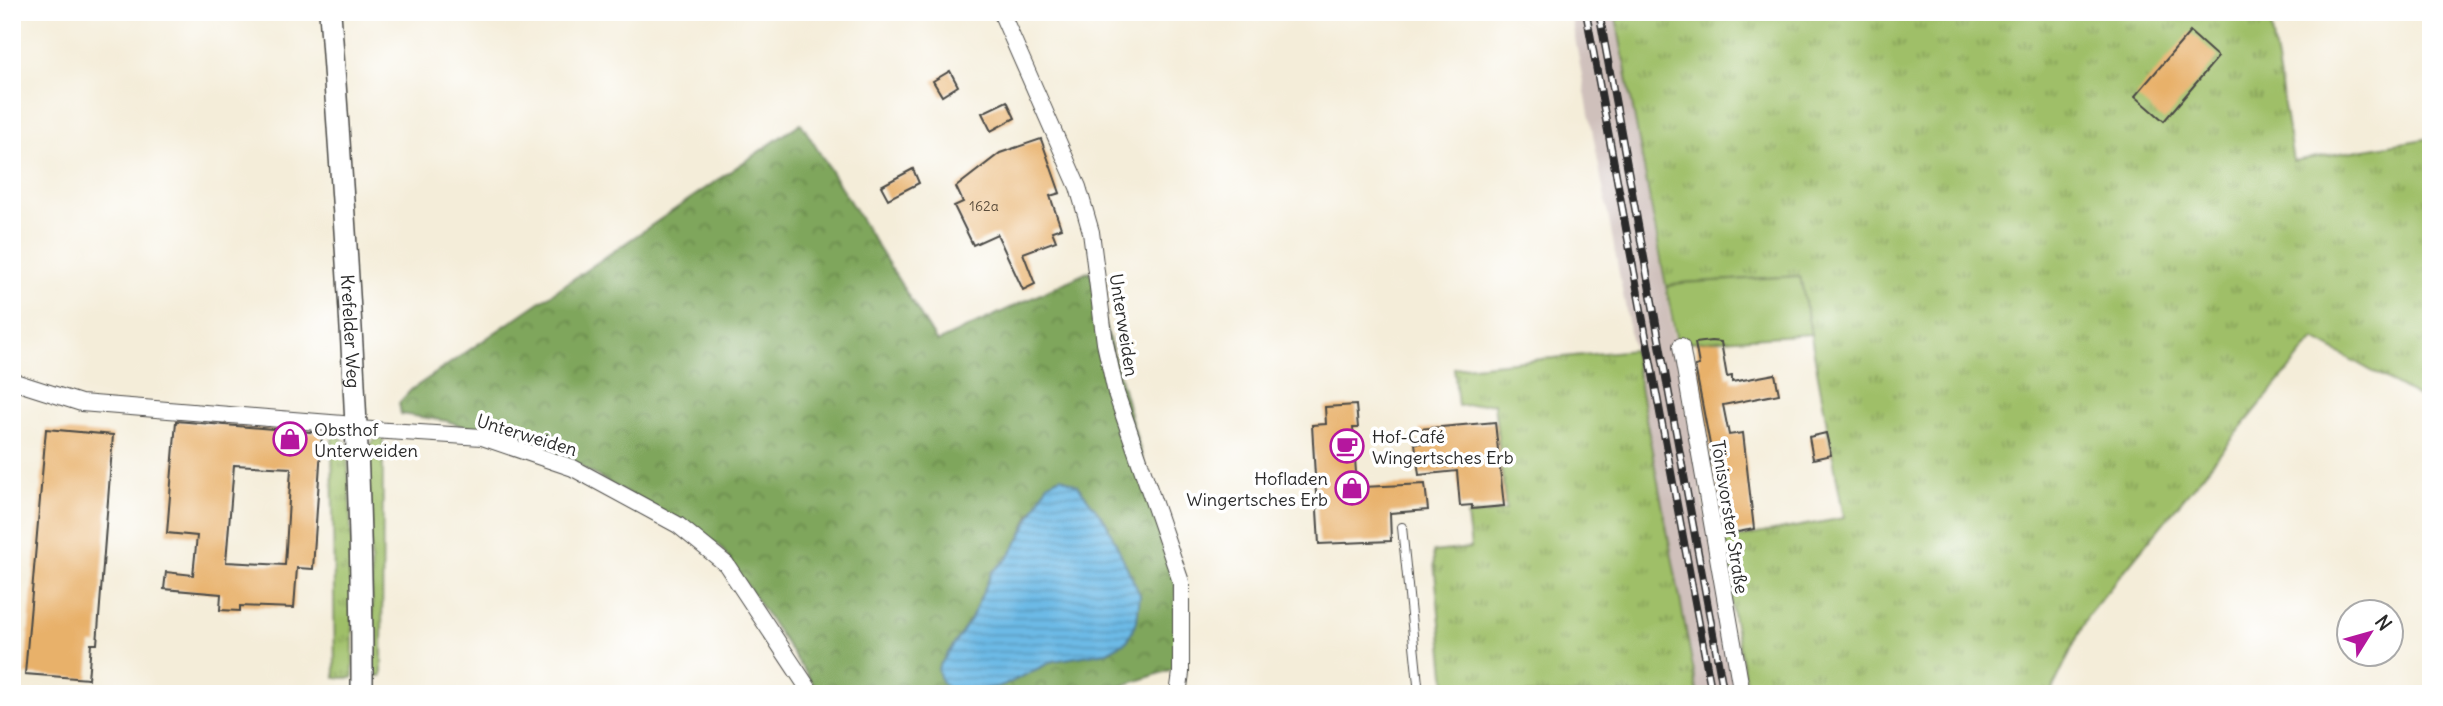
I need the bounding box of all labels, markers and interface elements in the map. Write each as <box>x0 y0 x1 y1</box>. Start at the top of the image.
house number: 162a <box>969 197 999 215</box>
street label: Unterweiden <box>1105 272 1143 378</box>
street label: Krefelder Weg <box>336 274 366 389</box>
street label: Unterweiden <box>474 409 580 461</box>
place label: Obsthof Unterweiden <box>314 418 418 462</box>
shop icon: Obsthof Unterweiden <box>271 420 309 458</box>
place label: Hof-Café Wingertsches Erb <box>1372 425 1514 469</box>
cafe icon: Hof-Café Wingertsches Erb <box>1328 427 1366 465</box>
street label: Tönisvorster Straße <box>1706 439 1754 595</box>
place label: Hofladen Wingertsches Erb <box>1186 467 1328 511</box>
shop icon: Hofladen Wingertsches Erb <box>1333 469 1371 507</box>
north arrow <box>2334 598 2404 668</box>
text: N <box>2370 610 2397 635</box>

